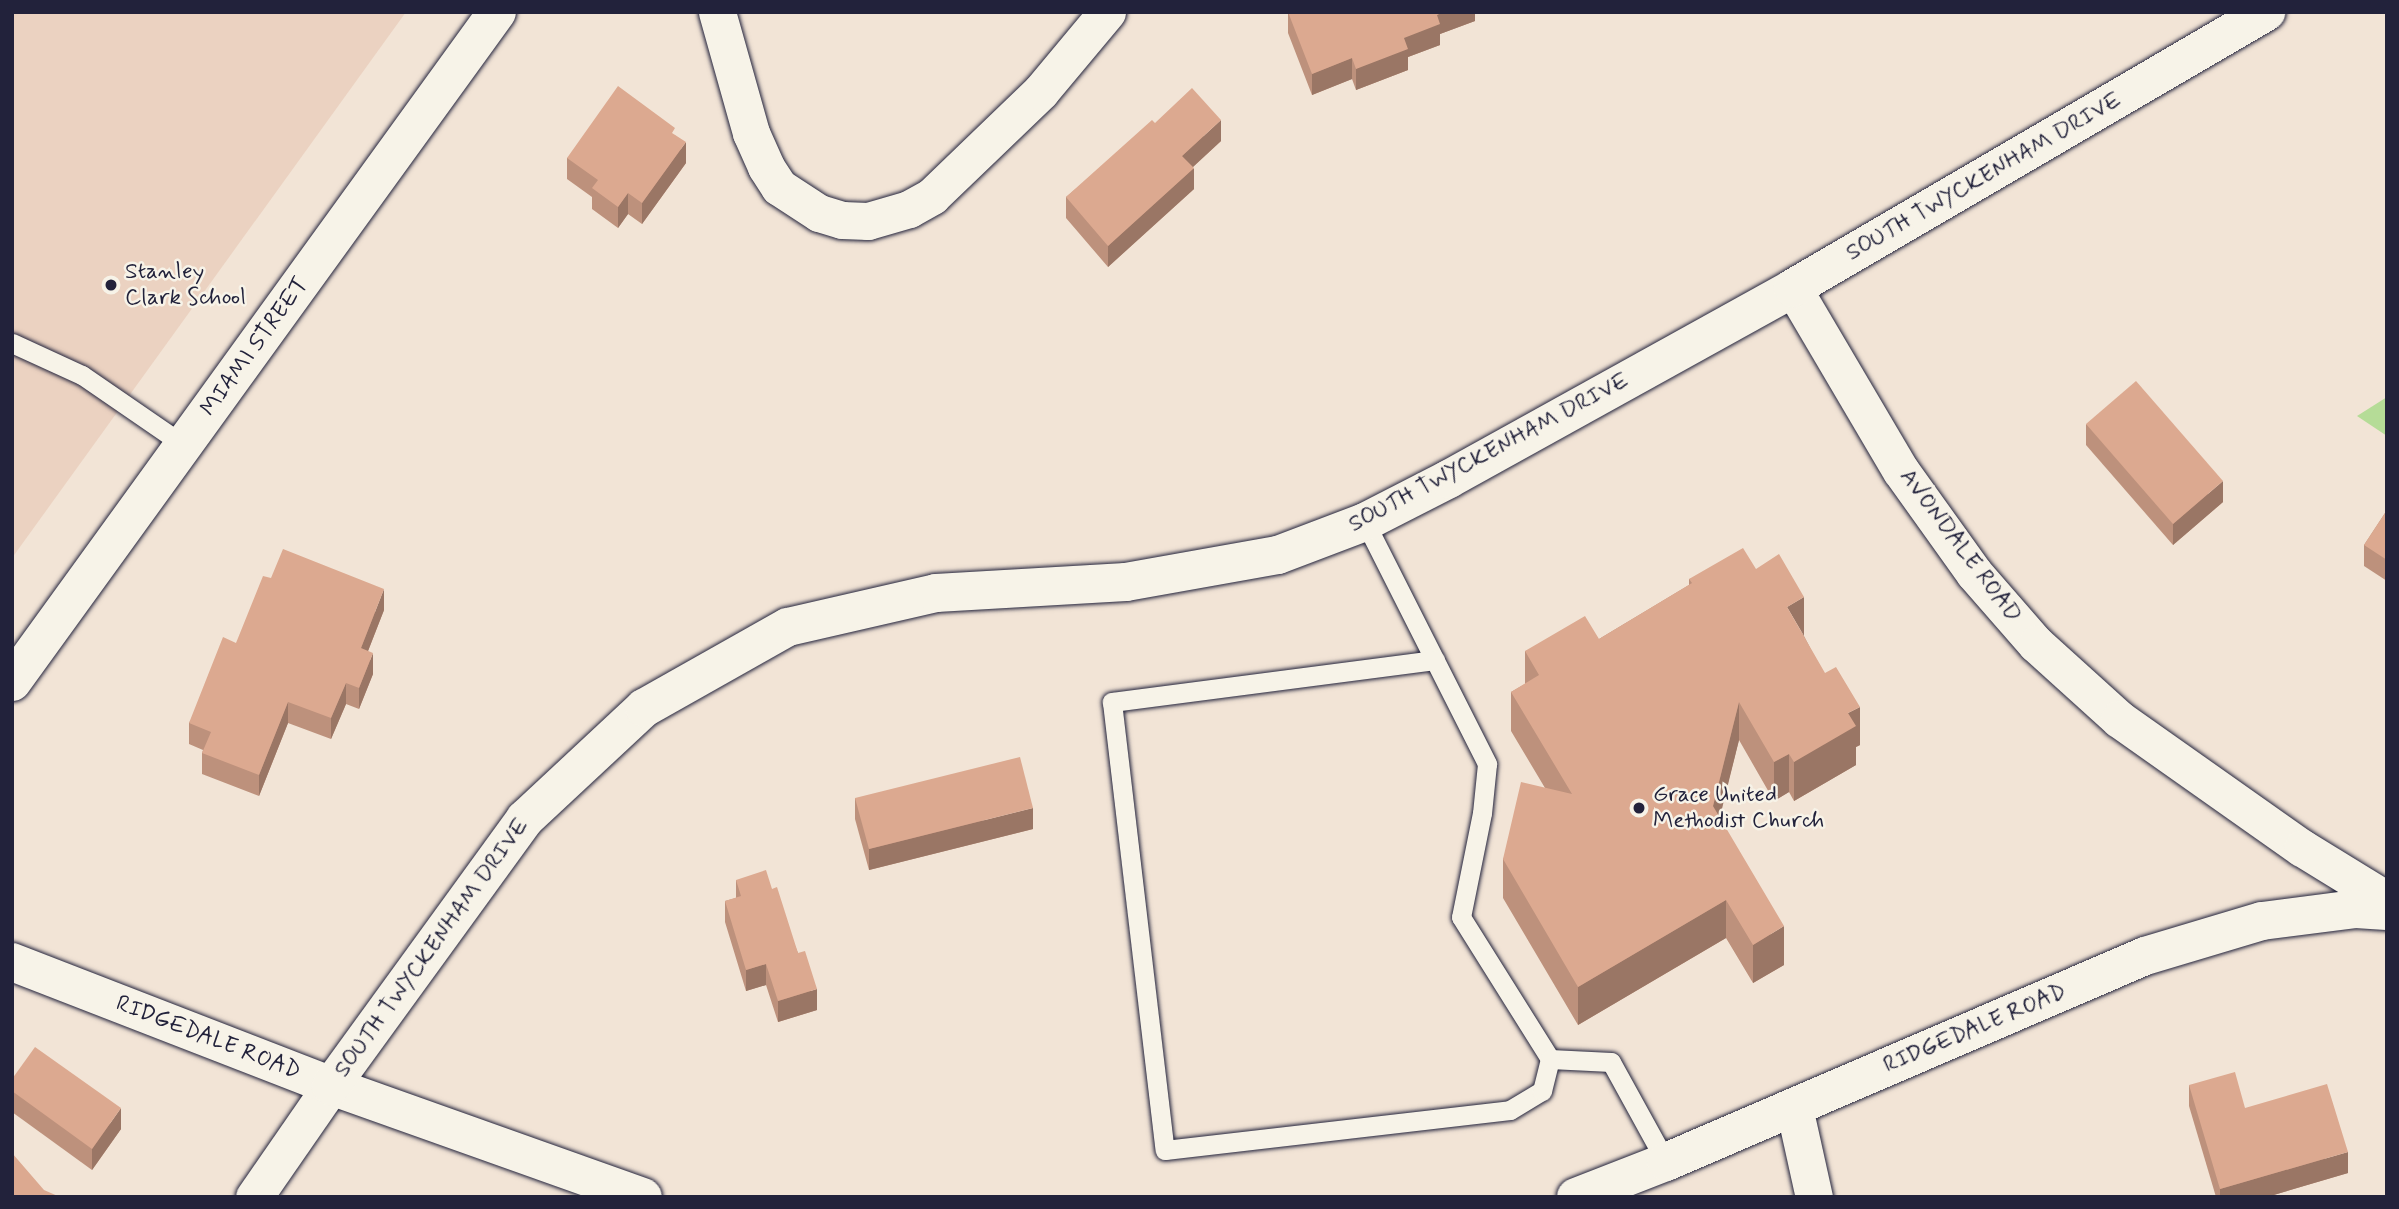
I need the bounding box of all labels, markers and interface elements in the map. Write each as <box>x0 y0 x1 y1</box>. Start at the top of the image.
street label: SOUTH TWYCKENHAM DRIVE <box>1841 86 2127 268</box>
place label: Stanley Clark School <box>125 258 247 312</box>
street label: MIAMI STREET <box>194 271 316 423</box>
marker: Stanley Clark School <box>103 277 119 293</box>
street label: SOUTH TWYCKENHAM DRIVE <box>1344 367 1634 539</box>
street label: AVONDALE ROAD <box>1894 464 2026 628</box>
place label: Grace United Methodist Church <box>1653 781 1824 835</box>
marker: Grace United Methodist Church <box>1631 800 1647 816</box>
street label: SOUTH TWYCKENHAM DRIVE <box>328 813 536 1083</box>
street label: RIDGEDALE ROAD <box>1881 979 2069 1079</box>
street label: RIDGEDALE ROAD <box>113 991 303 1085</box>

